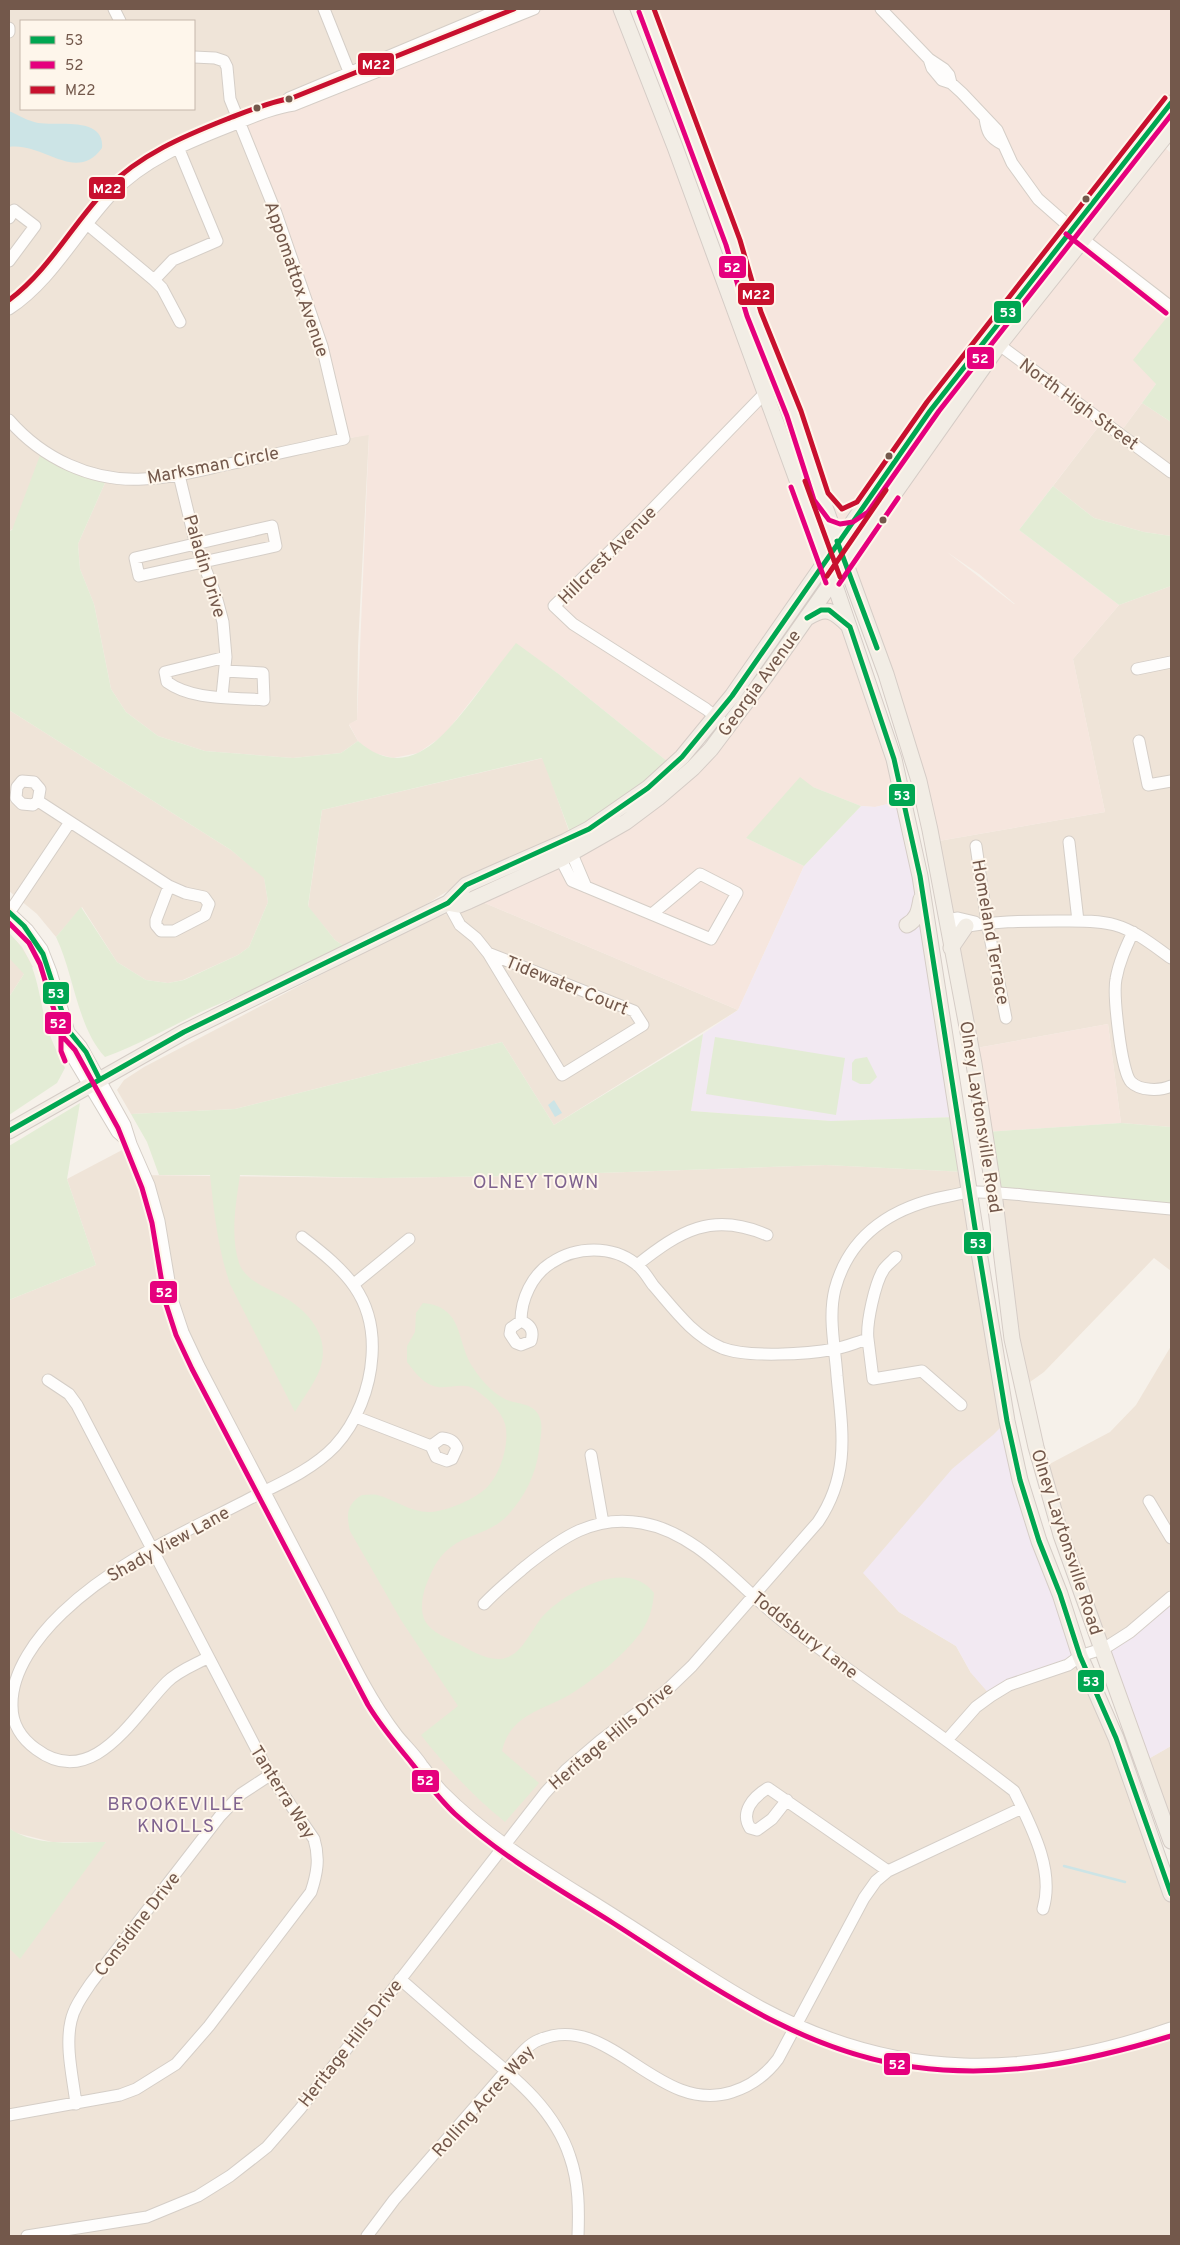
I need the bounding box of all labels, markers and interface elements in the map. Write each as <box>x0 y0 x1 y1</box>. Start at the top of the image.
legend <box>20 20 195 110</box>
text: 53 <box>65 32 83 51</box>
line badge: M22 <box>357 52 395 76</box>
text: 52 <box>65 57 83 76</box>
text: M22 <box>362 57 390 74</box>
text: M22 <box>65 82 95 101</box>
unlabelled marker <box>284 94 294 104</box>
unlabelled marker <box>252 103 262 113</box>
line badge: M22 <box>88 176 126 200</box>
text: M22 <box>93 181 121 198</box>
unlabelled marker <box>1081 194 1091 204</box>
street label: Appomattox Avenue <box>258 199 333 360</box>
line badge: 52 <box>718 255 747 279</box>
text: 52 <box>723 260 741 277</box>
line badge: M22 <box>737 282 775 306</box>
text: M22 <box>742 287 770 304</box>
line badge: 53 <box>993 300 1022 324</box>
text: 53 <box>1000 305 1016 322</box>
line badge: 52 <box>966 346 995 370</box>
text: 52 <box>971 351 989 368</box>
street label: North High Street <box>1014 354 1142 456</box>
street label: Marksman Circle <box>145 442 281 491</box>
unlabelled marker <box>884 451 894 461</box>
street label: Hillcrest Avenue <box>554 502 662 610</box>
street label: Paladin Drive <box>177 512 230 621</box>
unlabelled marker <box>878 515 888 525</box>
street label: Georgia Avenue <box>714 626 807 742</box>
line badge: 53 <box>888 783 916 807</box>
text: 53 <box>894 788 910 805</box>
street label: Homeland Terrace <box>965 858 1014 1007</box>
street label: Tidewater Court <box>502 951 631 1021</box>
line badge: 53 <box>42 981 70 1005</box>
text: 53 <box>48 986 64 1003</box>
line badge: 52 <box>44 1011 72 1035</box>
text: 52 <box>49 1016 67 1033</box>
street label: Olney Laytonsville Road <box>953 1020 1006 1215</box>
district label: OLNEY TOWN <box>473 1171 599 1195</box>
line badge: 53 <box>963 1231 992 1255</box>
text: 53 <box>970 1236 986 1253</box>
line badge: 52 <box>149 1280 178 1304</box>
text: 52 <box>155 1285 173 1302</box>
street label: Olney Laytonsville Road <box>1025 1447 1107 1638</box>
street label: Shady View Lane <box>103 1502 234 1588</box>
street label: Toddsbury Lane <box>746 1587 862 1685</box>
line badge: 53 <box>1077 1669 1105 1693</box>
text: 53 <box>1083 1674 1099 1691</box>
street label: Heritage Hills Drive <box>545 1678 679 1796</box>
street label: Tanterra Way <box>244 1742 320 1844</box>
line badge: 52 <box>411 1769 440 1793</box>
text: 52 <box>416 1773 434 1790</box>
district label: BROOKEVILLE KNOLLS <box>107 1793 245 1839</box>
street label: Considine Drive <box>90 1868 186 1982</box>
street label: Heritage Hills Drive <box>294 1975 408 2113</box>
street label: Rolling Acres Way <box>428 2041 540 2163</box>
line badge: 52 <box>883 2052 911 2076</box>
text: 52 <box>888 2057 906 2074</box>

